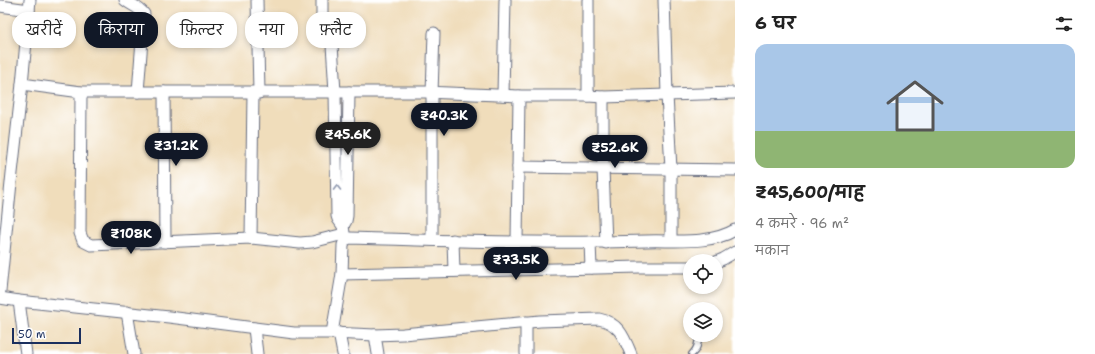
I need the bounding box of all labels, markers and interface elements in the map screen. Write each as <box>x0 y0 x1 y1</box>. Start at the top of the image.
chip: खरीदें <box>12 12 76 48</box>
chip: किराया <box>84 12 158 48</box>
chip: फ़िल्टर <box>166 12 237 48</box>
chip: नया <box>245 12 298 48</box>
chip: फ़्लैट <box>306 12 366 48</box>
text: 6 घर <box>755 12 795 34</box>
icon: filters <box>1053 13 1075 35</box>
icon: home <box>879 70 951 142</box>
pin: ₹40.3K <box>411 103 477 137</box>
text: ₹40.3K <box>420 107 468 124</box>
pin: ₹45.6K <box>315 122 381 156</box>
text: ₹45.6K <box>325 126 371 143</box>
pin: ₹31.2K <box>143 133 209 167</box>
pin: ₹52.6K <box>582 135 648 169</box>
text: ₹31.2K <box>154 137 198 154</box>
text: ₹52.6K <box>591 139 639 156</box>
text: ₹45,600/माह <box>755 181 864 203</box>
one-way arrow <box>333 185 341 191</box>
text: 4 कमरे · 96 m² <box>755 215 849 232</box>
pin: ₹108K <box>103 221 159 255</box>
text: ₹108K <box>110 225 152 242</box>
text: मकान <box>755 242 789 259</box>
pin: ₹73.5K <box>483 247 549 281</box>
text: ₹73.5K <box>492 251 540 268</box>
map controls <box>683 254 723 342</box>
button: locate <box>683 254 723 294</box>
button: layers <box>683 302 723 342</box>
scale bar <box>12 326 81 345</box>
text: 50 m <box>18 327 46 342</box>

